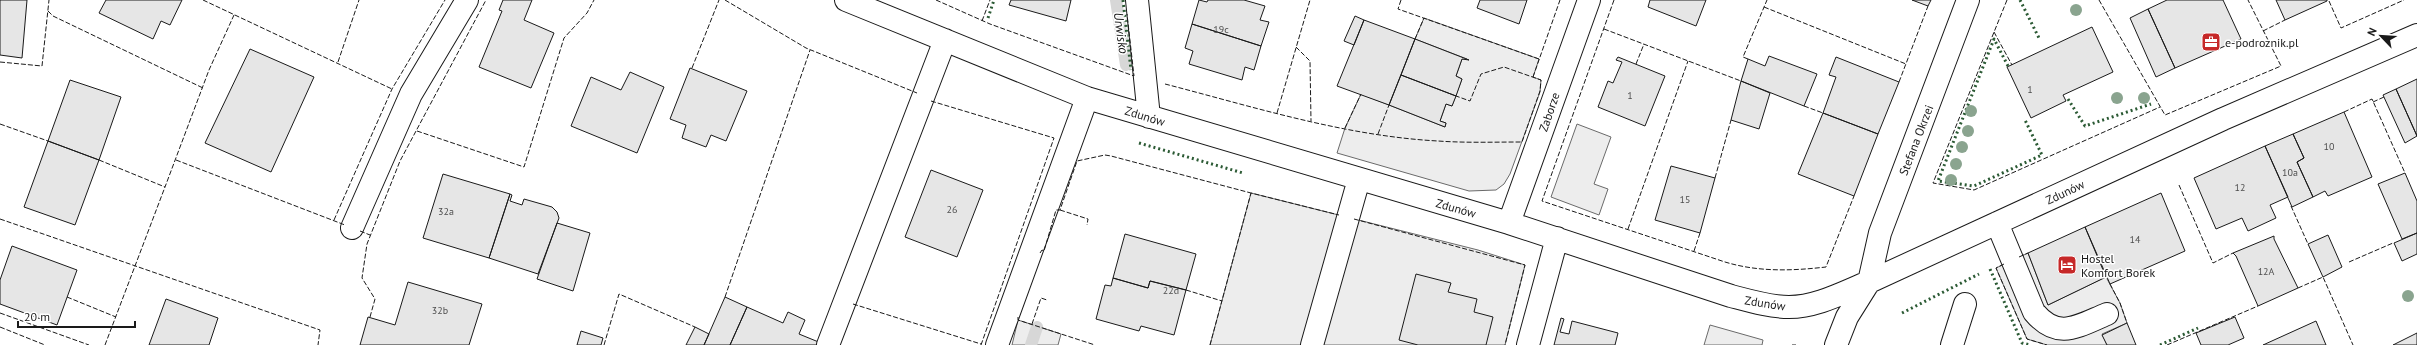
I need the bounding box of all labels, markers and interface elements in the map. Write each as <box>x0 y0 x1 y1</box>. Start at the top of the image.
water label: Urwisko <box>1110 11 1132 55</box>
north arrow <box>2361 16 2401 56</box>
house number: 19c <box>1213 23 1229 36</box>
text: N <box>2364 26 2380 38</box>
office icon: e-podroznik.pl <box>2200 31 2222 53</box>
place label: e-podroznik.pl <box>2225 35 2299 50</box>
house number: 1 <box>2027 83 2033 96</box>
house number: 1 <box>1627 89 1633 102</box>
street label: Zaborze <box>1535 90 1563 134</box>
street label: Zdunów <box>1123 103 1167 129</box>
street label: Stefana Okrzei <box>1896 103 1936 177</box>
house number: 10 <box>2324 140 2335 153</box>
house number: 10a <box>2282 166 2298 179</box>
street label: Zdunów <box>2043 176 2087 207</box>
house number: 12 <box>2235 181 2245 194</box>
house number: 15 <box>1680 193 1690 206</box>
street label: Zdunów <box>1434 195 1478 221</box>
house number: 26 <box>947 203 957 216</box>
house number: 32a <box>438 205 454 218</box>
house number: 14 <box>2130 233 2141 246</box>
place label: Hostel Komfort Borek <box>2081 251 2155 280</box>
hotel icon: Hostel Komfort Borek <box>2056 254 2078 276</box>
house number: 12A <box>2258 265 2275 278</box>
house number: 22d <box>1163 284 1179 297</box>
street label: Zdunów <box>1744 292 1787 314</box>
scale bar <box>18 303 135 329</box>
house number: 32b <box>432 304 448 317</box>
text: 20 m <box>24 309 50 324</box>

